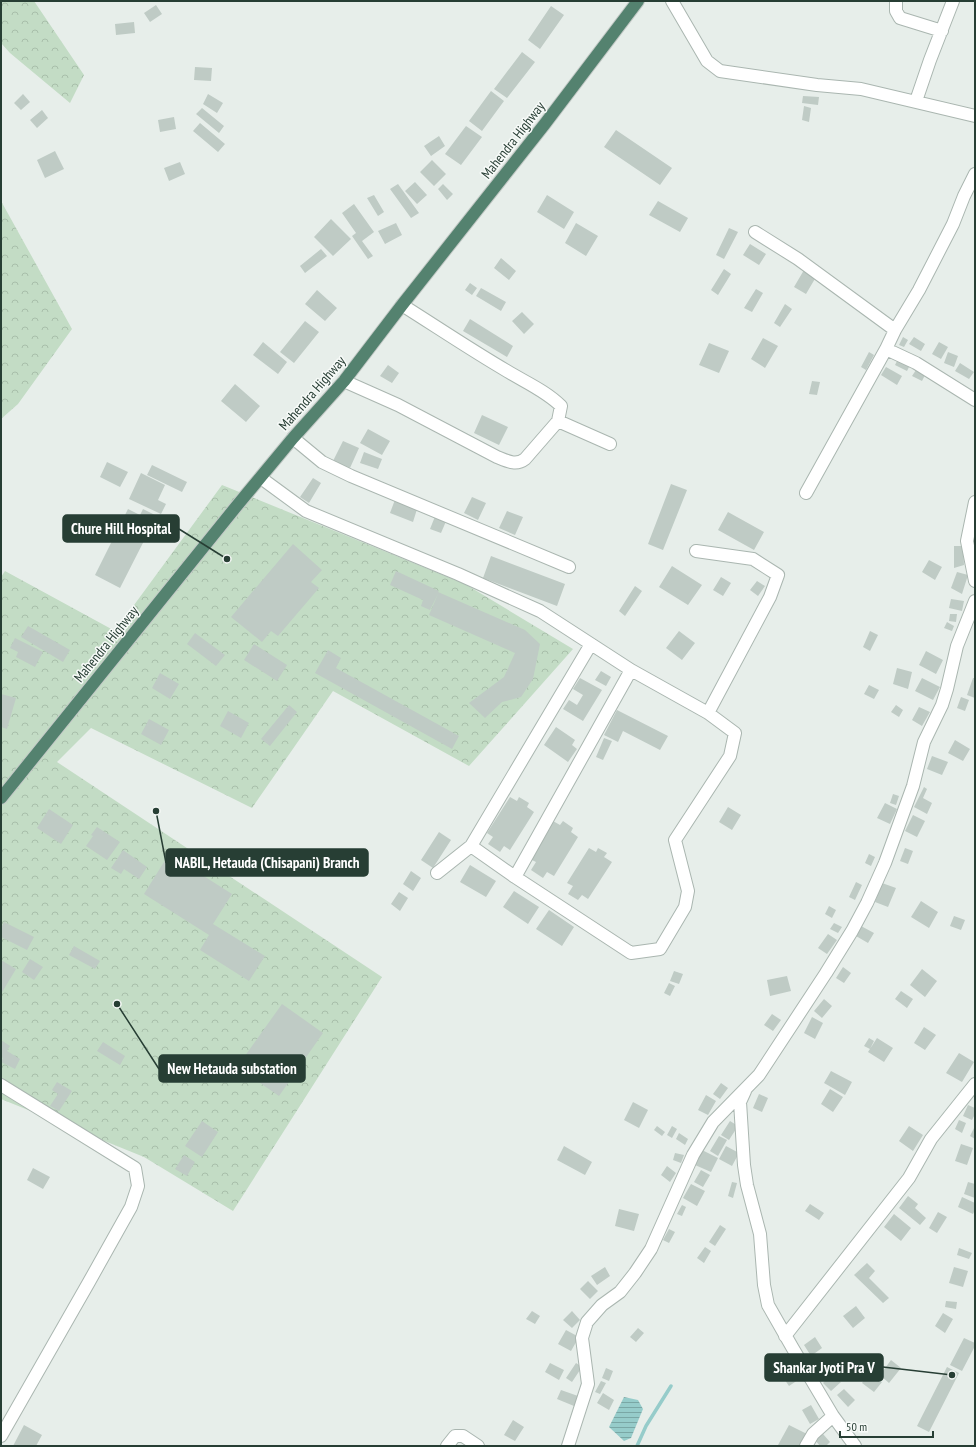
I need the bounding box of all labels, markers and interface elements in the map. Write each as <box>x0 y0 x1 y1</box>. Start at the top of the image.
street label: Mahendra Highway <box>477 97 549 182</box>
street label: Mahendra Highway <box>275 351 350 434</box>
callout: Chure Hill Hospital <box>63 515 179 542</box>
text: Chure Hill Hospital <box>71 519 171 538</box>
street label: Mahendra Highway <box>70 602 143 686</box>
callout: NABIL, Hetauda (Chisapani) Branch <box>166 849 368 876</box>
text: NABIL, Hetauda (Chisapani) Branch <box>174 853 360 872</box>
callout: New Hetauda substation <box>159 1055 305 1082</box>
text: New Hetauda substation <box>167 1059 297 1078</box>
callout: Shankar Jyoti Pra V <box>765 1354 883 1381</box>
text: Shankar Jyoti Pra V <box>773 1358 875 1377</box>
scale bar <box>840 1413 933 1439</box>
text: 50 m <box>846 1419 867 1434</box>

